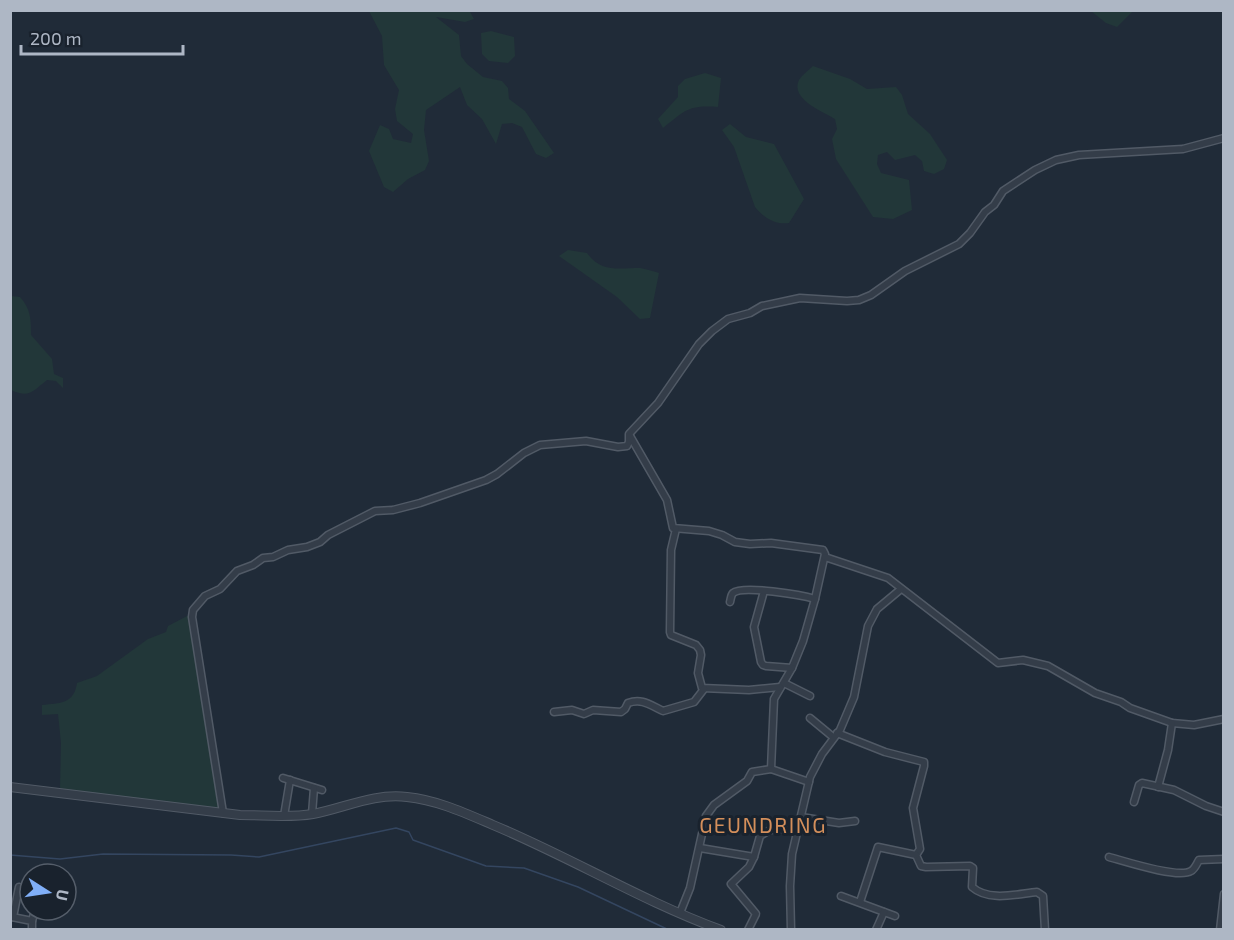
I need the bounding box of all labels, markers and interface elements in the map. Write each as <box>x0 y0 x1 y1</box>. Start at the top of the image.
scale bar <box>21 18 183 56</box>
text: 200 m <box>30 27 82 49</box>
district label: GEUNDRING <box>699 812 827 837</box>
north arrow <box>18 862 78 922</box>
text: U <box>53 888 74 903</box>

